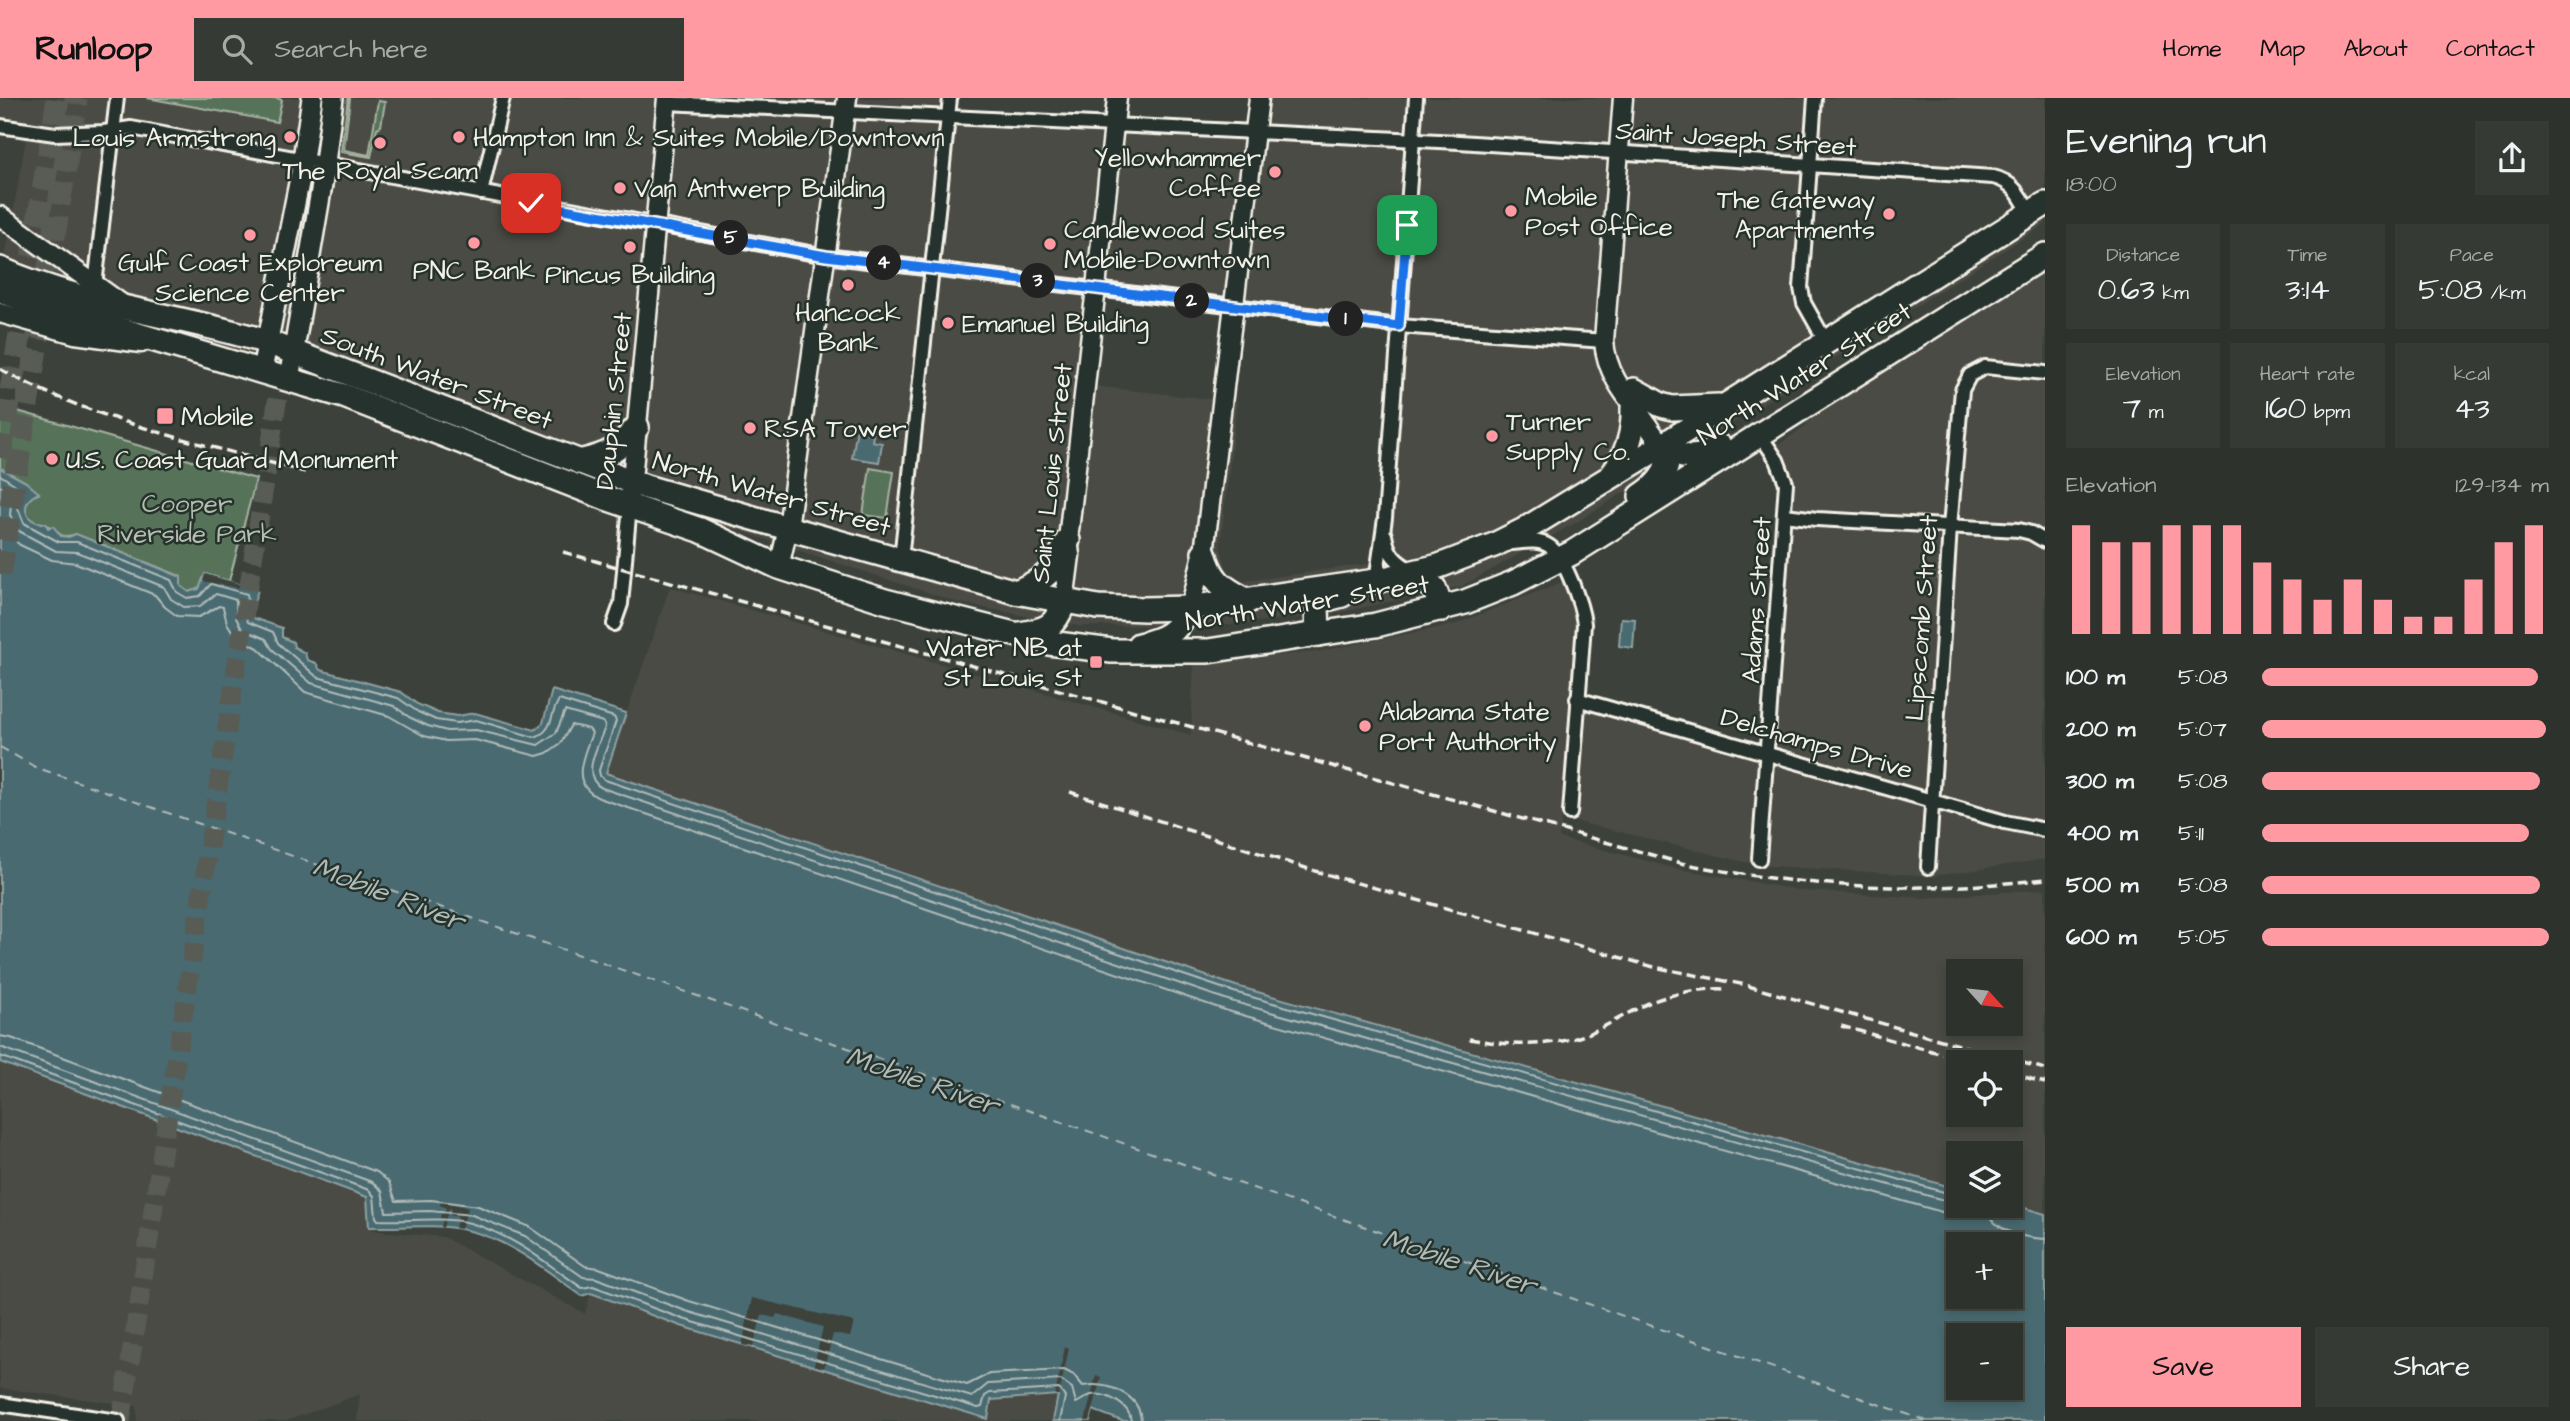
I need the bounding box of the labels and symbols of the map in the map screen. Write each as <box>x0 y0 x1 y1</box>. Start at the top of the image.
street label: Saint Joseph Street <box>1614 113 1858 165</box>
place label: Louis Armstrong <box>73 120 276 158</box>
place label: Hampton Inn & Suites Mobile/Downtown <box>473 120 945 156</box>
marker: Louis Armstrong <box>282 129 298 145</box>
marker: Hampton Inn & Suites Mobile/Downtown <box>451 129 467 145</box>
marker: The Royal Scam <box>372 135 388 151</box>
place label: Yellowhammer Coffee <box>1094 140 1261 206</box>
place label: The Royal Scam <box>282 153 478 191</box>
marker: Yellowhammer Coffee <box>1267 164 1283 180</box>
place label: Van Antwerp Building <box>634 171 885 209</box>
pin <box>501 173 561 233</box>
place label: Mobile Post Office <box>1525 179 1673 245</box>
marker: Van Antwerp Building <box>612 180 628 196</box>
place label: The Gateway Apartments <box>1717 182 1875 248</box>
pin <box>1377 195 1437 255</box>
marker: Mobile Post Office <box>1503 203 1519 219</box>
marker: The Gateway Apartments <box>1881 206 1897 222</box>
place label: Candlewood Suites Mobile-Downtown <box>1064 212 1286 278</box>
pin: 5 <box>714 220 748 256</box>
marker: Gulf Coast Exploreum Science Center <box>242 227 258 243</box>
marker: PNC Bank <box>466 235 482 251</box>
marker: Candlewood Suites Mobile-Downtown <box>1042 236 1058 252</box>
marker: Pincus Building <box>622 239 638 255</box>
place label: Gulf Coast Exploreum Science Center <box>118 245 383 311</box>
pin: 4 <box>866 246 902 280</box>
place label: PNC Bank <box>413 253 535 289</box>
place label: Pincus Building <box>545 257 715 295</box>
pin: 3 <box>1020 264 1056 298</box>
marker: Hancock Bank <box>840 277 856 293</box>
pin: 2 <box>1174 284 1210 318</box>
street label: North Water Street <box>1691 293 1919 454</box>
place label: Hancock Bank <box>795 295 901 361</box>
pin: 1 <box>1328 302 1364 336</box>
place label: Emanuel Building <box>962 306 1149 344</box>
street label: Dauphin Street <box>587 310 641 492</box>
marker: Emanuel Building <box>940 315 956 331</box>
street label: South Water Street <box>316 317 558 439</box>
street label: Saint Louis Street <box>1023 361 1082 585</box>
place label: Mobile <box>181 399 254 435</box>
place label: Turner Supply Co. <box>1506 404 1630 472</box>
marker: Mobile <box>155 406 175 426</box>
place label: RSA Tower <box>764 411 907 447</box>
marker: RSA Tower <box>742 420 758 436</box>
marker: Turner Supply Co. <box>1484 428 1500 444</box>
place label: U.S. Coast Guard Monument <box>66 442 398 478</box>
street label: North Water Street <box>648 443 896 545</box>
marker: U.S. Coast Guard Monument <box>44 451 60 467</box>
park label: Cooper Riverside Park <box>97 486 277 552</box>
street label: Lipscomb Street <box>1897 514 1947 722</box>
street label: Adams Street <box>1733 515 1781 685</box>
street label: North Water Street <box>1183 566 1432 640</box>
place label: Water NB at St Louis St <box>926 630 1082 696</box>
marker: Water NB at St Louis St <box>1088 654 1104 670</box>
place label: Alabama State Port Authority <box>1379 694 1556 762</box>
street label: Delchamps Drive <box>1716 699 1917 789</box>
marker: Alabama State Port Authority <box>1357 718 1373 734</box>
water label: Mobile River <box>307 848 472 942</box>
north arrow <box>1946 959 2023 1036</box>
water label: Mobile River <box>841 1037 1006 1127</box>
water label: Mobile River <box>1378 1219 1544 1306</box>

